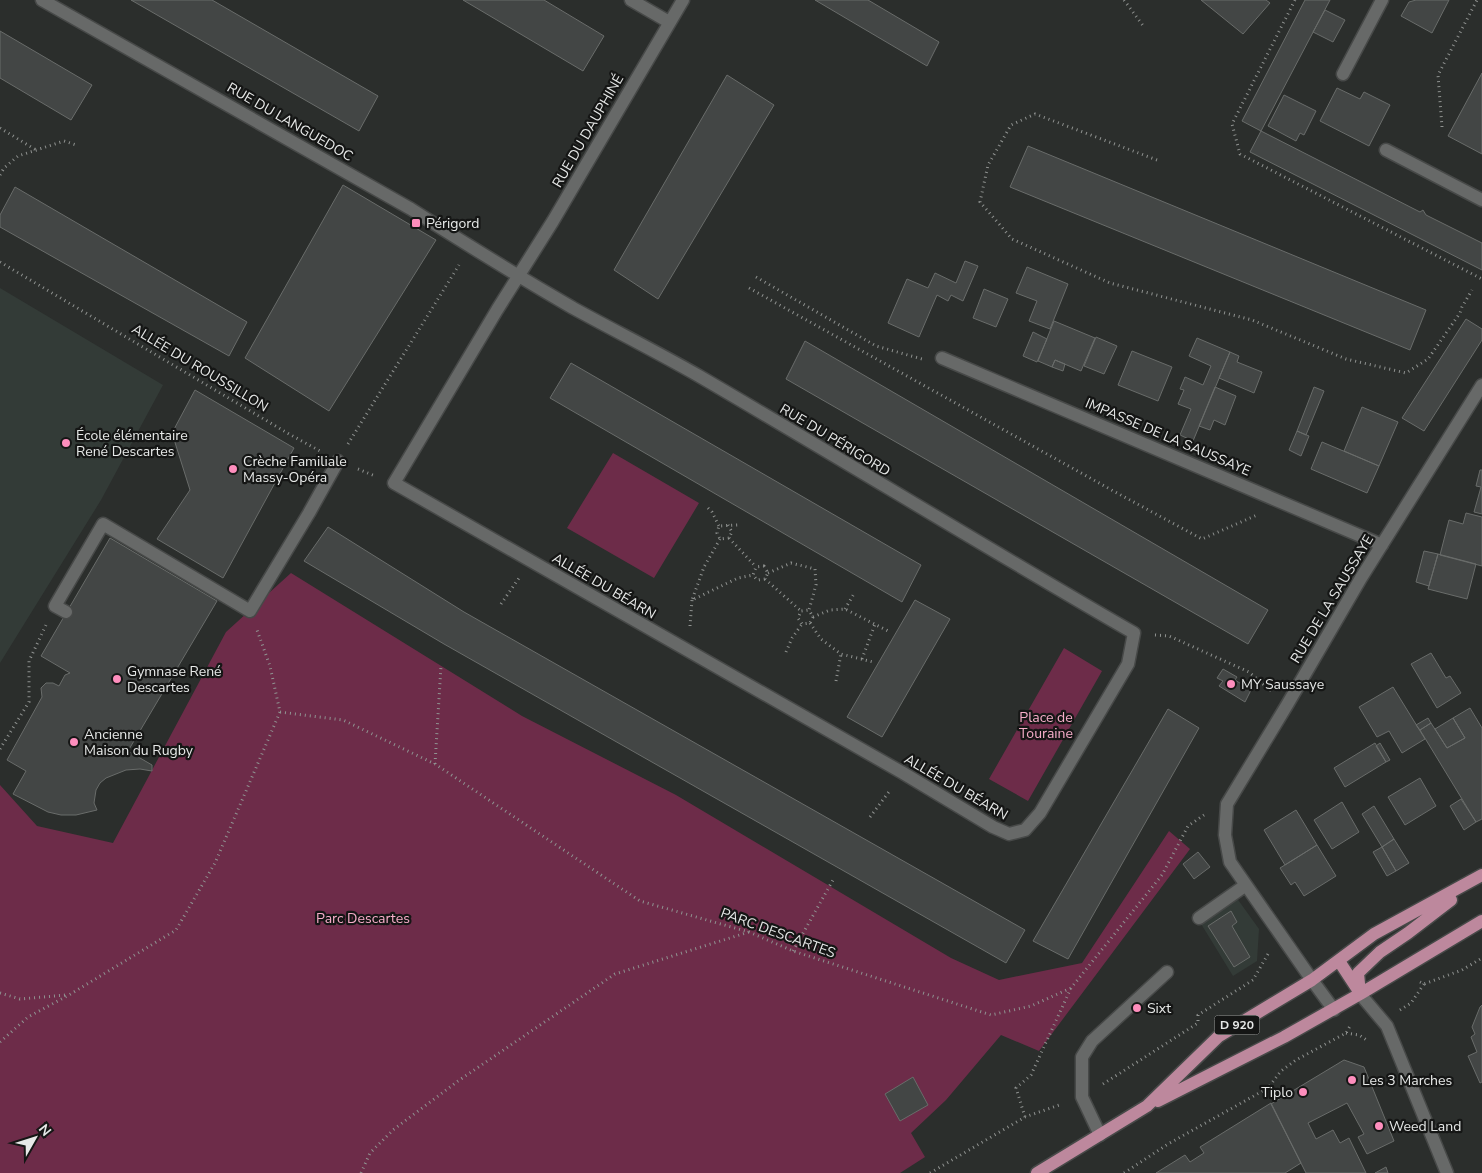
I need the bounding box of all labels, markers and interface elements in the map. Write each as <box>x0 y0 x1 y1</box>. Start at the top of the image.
street label: RUE DU DAUPHINÉ <box>548 71 628 191</box>
street label: RUE DU LANGUEDOC <box>224 78 356 166</box>
place label: Périgord <box>426 214 479 233</box>
marker: Périgord <box>410 217 422 229</box>
street label: ALLÉE DU ROUSSILLON <box>128 320 272 416</box>
street label: IMPASSE DE LA SAUSSAYE <box>1082 393 1254 481</box>
street label: RUE DU PÉRIGORD <box>776 399 894 481</box>
place label: École élémentaire René Descartes <box>76 426 188 461</box>
marker: École élémentaire René Descartes <box>60 437 72 449</box>
place label: Crèche Familiale Massy-Opéra <box>243 452 347 487</box>
marker: Crèche Familiale Massy-Opéra <box>227 463 239 475</box>
street label: RUE DE LA SAUSSAYE <box>1286 531 1378 667</box>
street label: ALLÉE DU BÉARN <box>549 549 659 623</box>
place label: Gymnase René Descartes <box>127 662 222 697</box>
marker: Gymnase René Descartes <box>111 673 123 685</box>
place label: MY Saussaye <box>1241 675 1324 694</box>
marker: MY Saussaye <box>1225 678 1237 690</box>
park label: Place de Touraine <box>1019 708 1073 743</box>
place label: Ancienne Maison du Rugby <box>84 725 194 760</box>
marker: Ancienne Maison du Rugby <box>68 736 80 748</box>
street label: ALLÉE DU BÉARN <box>901 750 1011 824</box>
street label: PARC DESCARTES <box>718 903 838 963</box>
park label: Parc Descartes <box>316 909 410 928</box>
place label: Sixt <box>1147 999 1171 1018</box>
marker: Sixt <box>1131 1002 1143 1014</box>
road number: D 920 <box>1214 1016 1260 1034</box>
place label: Les 3 Marches <box>1362 1071 1453 1090</box>
marker: Les 3 Marches <box>1346 1074 1358 1086</box>
place label: Tiplo <box>1261 1083 1293 1102</box>
marker: Tiplo <box>1297 1086 1309 1098</box>
north arrow <box>10 1113 60 1163</box>
place label: Weed Land <box>1389 1117 1461 1136</box>
text: N <box>34 1120 55 1140</box>
marker: Weed Land <box>1373 1120 1385 1132</box>

